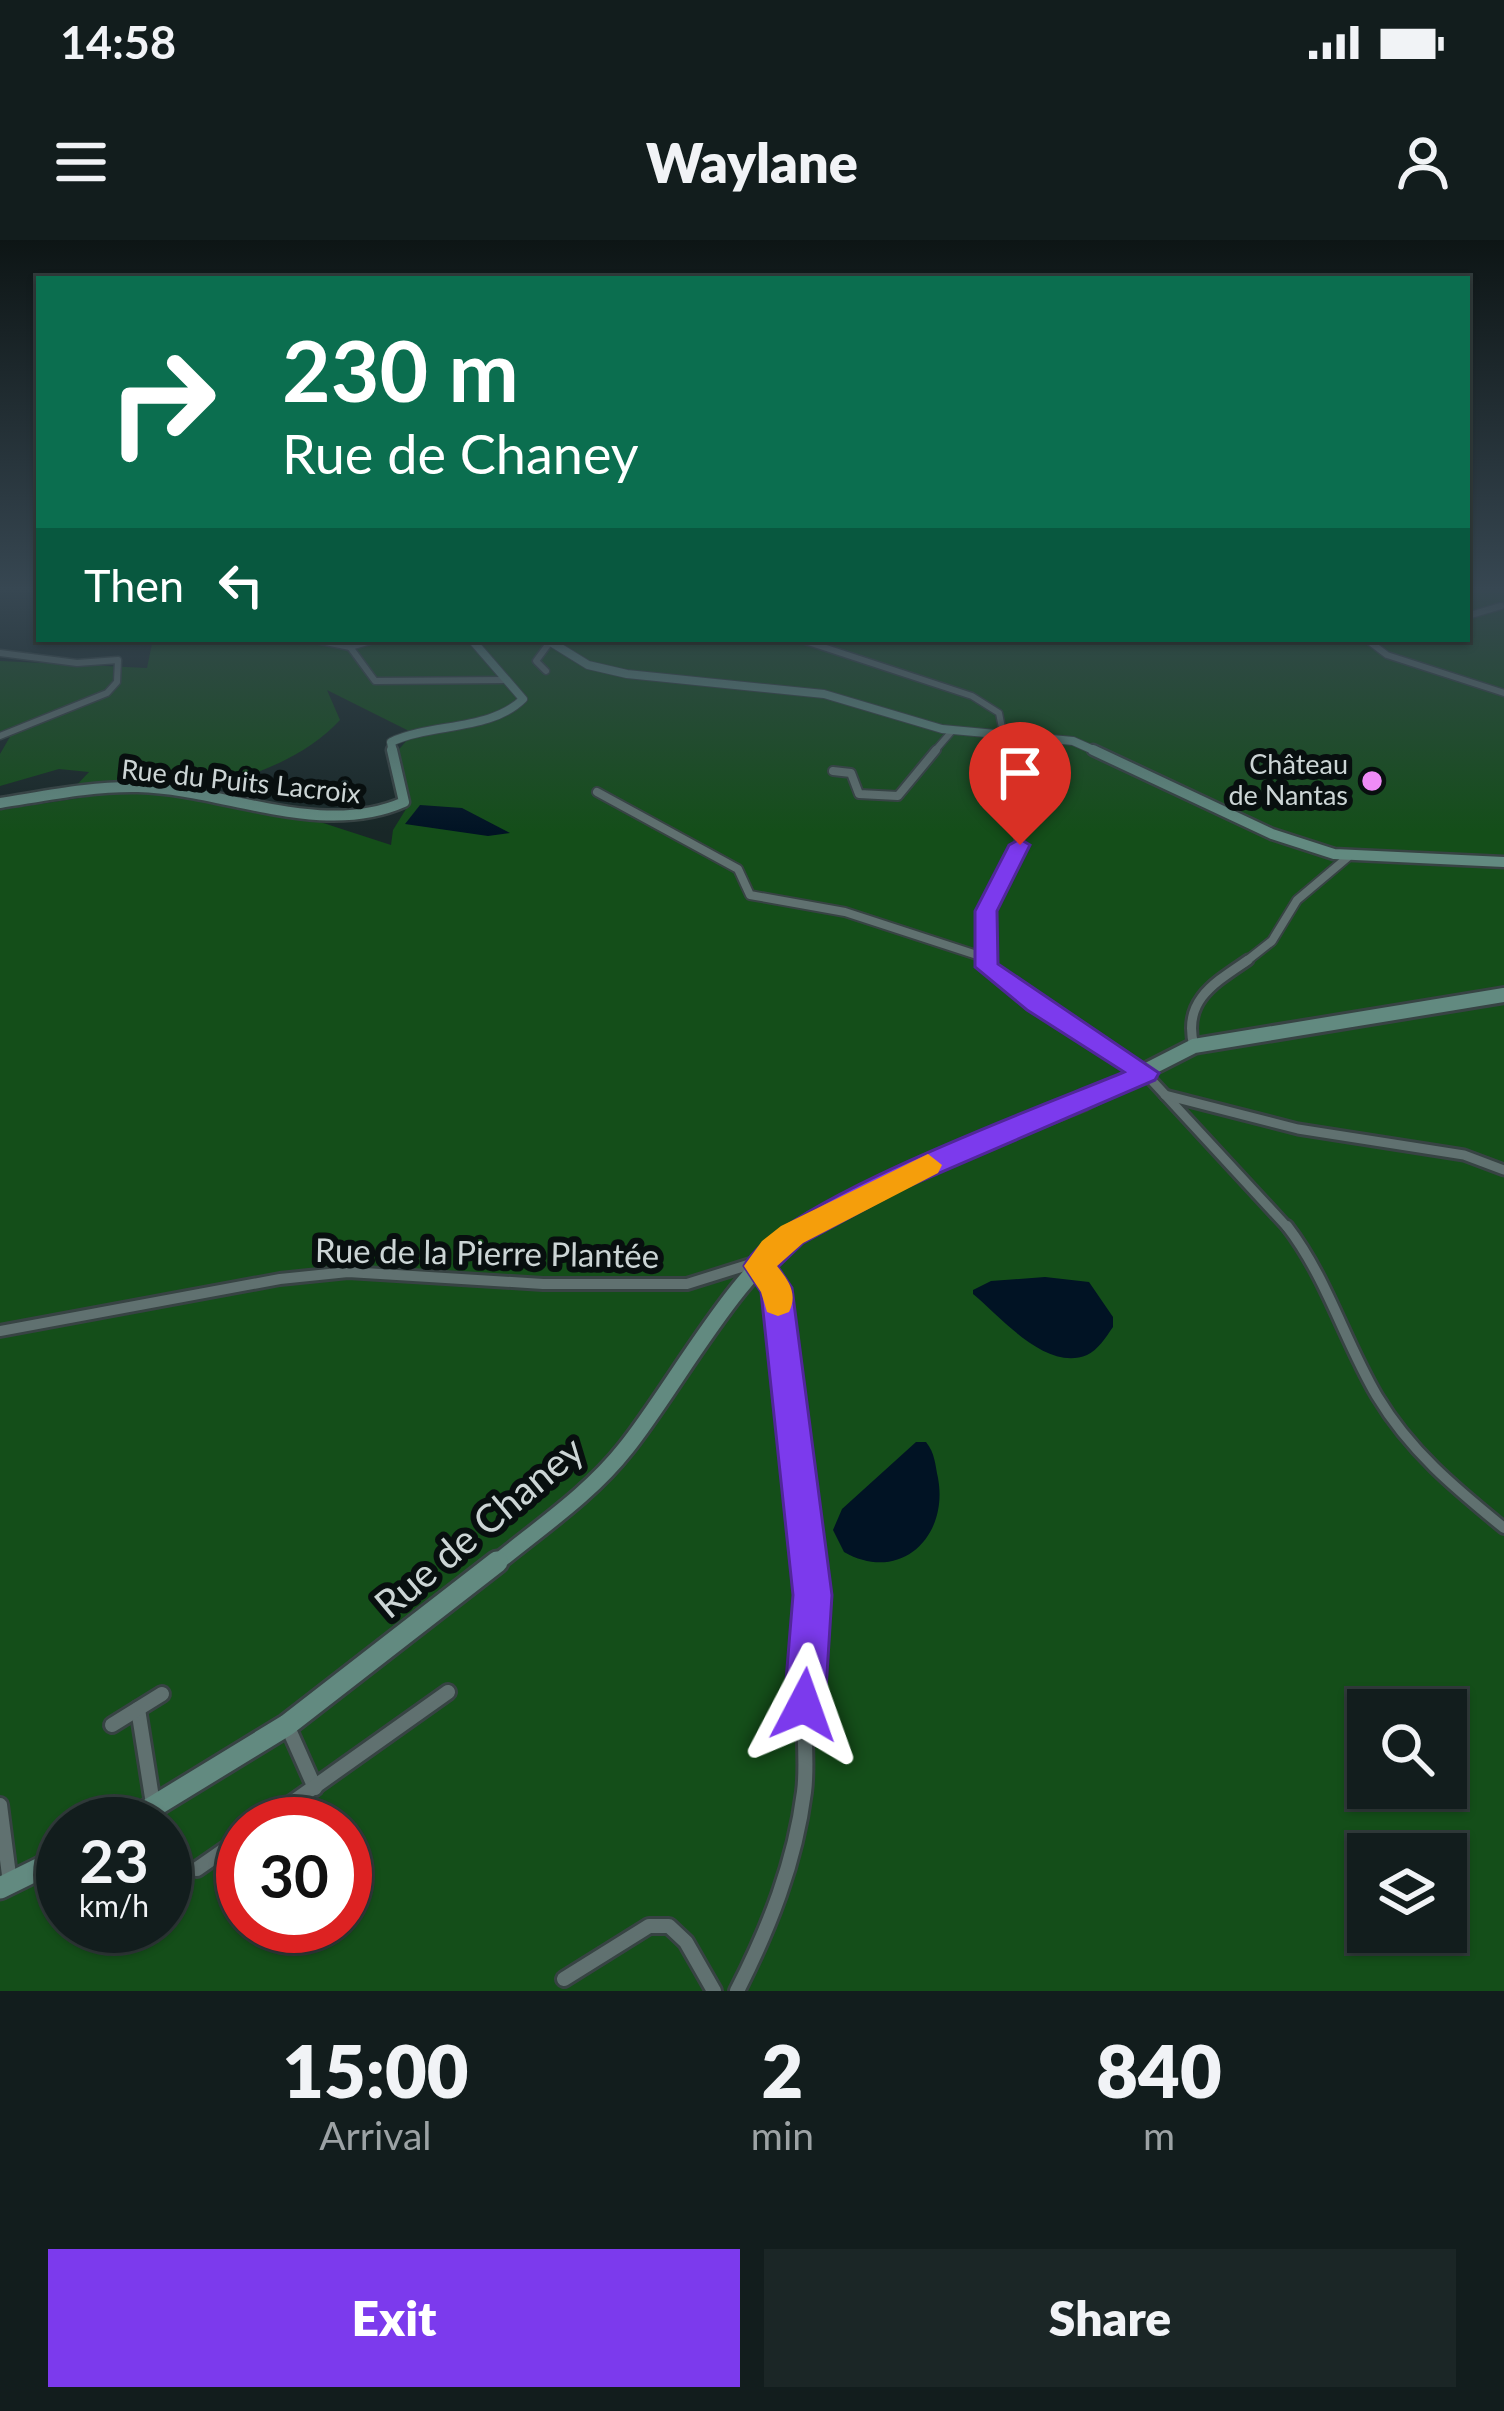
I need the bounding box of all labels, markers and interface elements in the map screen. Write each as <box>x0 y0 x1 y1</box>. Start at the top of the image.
text: 14:58 <box>60 15 176 69</box>
icon: menu <box>48 129 114 195</box>
icon: person <box>1390 129 1456 195</box>
text: Waylane <box>646 130 858 195</box>
text: 230 m <box>282 319 519 420</box>
icon: right <box>84 324 240 480</box>
text: Rue de Chaney <box>282 421 639 486</box>
icon: left <box>208 552 274 618</box>
text: Then <box>84 558 184 612</box>
pin <box>969 722 1071 845</box>
icon: arrive <box>987 740 1053 806</box>
place label: Château de Nantas <box>1228 747 1348 811</box>
street label: Rue du Puits Lacroix <box>120 752 363 810</box>
marker: Château de Nantas <box>1359 768 1385 794</box>
street label: Rue de la Pierre Plantée <box>315 1229 659 1275</box>
street label: Rue de Chaney <box>365 1426 592 1627</box>
position arrow <box>741 1642 867 1768</box>
map controls <box>1347 1689 1467 1953</box>
button: search <box>1347 1689 1467 1809</box>
speed limit sign: 30 <box>216 1797 372 1953</box>
text: 23 <box>79 1824 149 1896</box>
button: layers <box>1347 1833 1467 1953</box>
text: km/h <box>79 1887 149 1923</box>
text: 15:00 <box>282 2027 468 2113</box>
text: 2 <box>762 2027 803 2113</box>
text: 840 <box>1096 2027 1222 2113</box>
text: Arrival <box>319 2112 432 2158</box>
text: min <box>751 2112 814 2158</box>
text: m <box>1143 2112 1175 2158</box>
button: Exit <box>48 2249 740 2387</box>
button: Share <box>764 2249 1456 2387</box>

